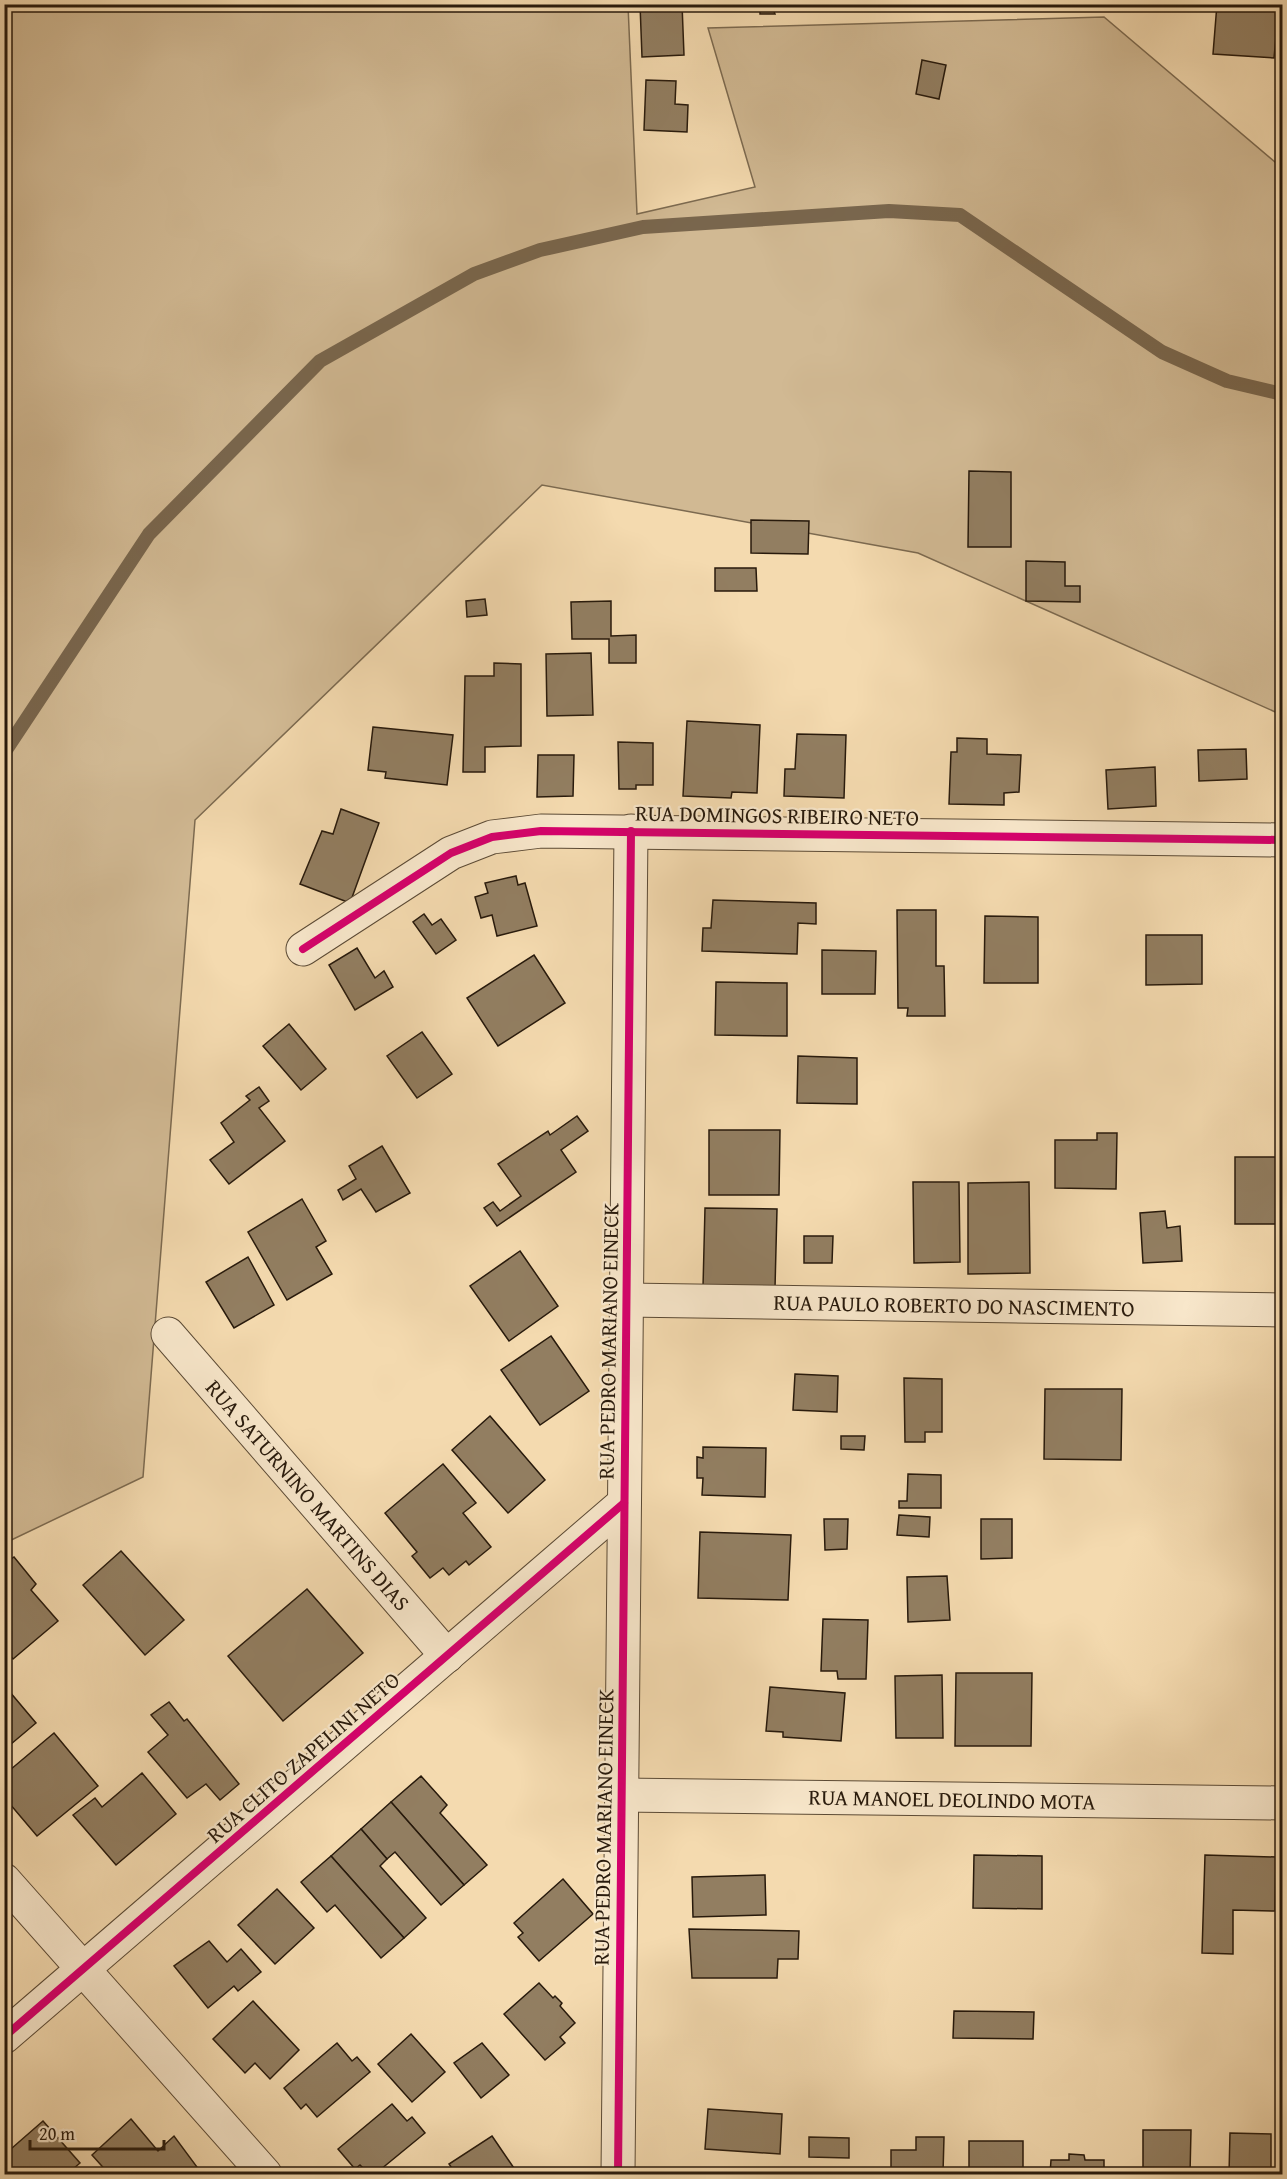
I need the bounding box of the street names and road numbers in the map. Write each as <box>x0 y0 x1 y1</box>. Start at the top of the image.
street label: RUA DOMINGOS RIBEIRO NETO <box>635 797 919 833</box>
street label: RUA PEDRO MARIANO EINECK <box>590 1202 626 1480</box>
street label: RUA PAULO ROBERTO DO NASCIMENTO <box>773 1286 1135 1324</box>
street label: RUA SATURNINO MARTINS DIAS <box>198 1372 418 1618</box>
street label: RUA CLITO ZAPELINI NETO <box>199 1664 407 1850</box>
street label: RUA PEDRO MARIANO EINECK <box>585 1688 621 1966</box>
street label: RUA MANOEL DEOLINDO MOTA <box>808 1780 1096 1818</box>

